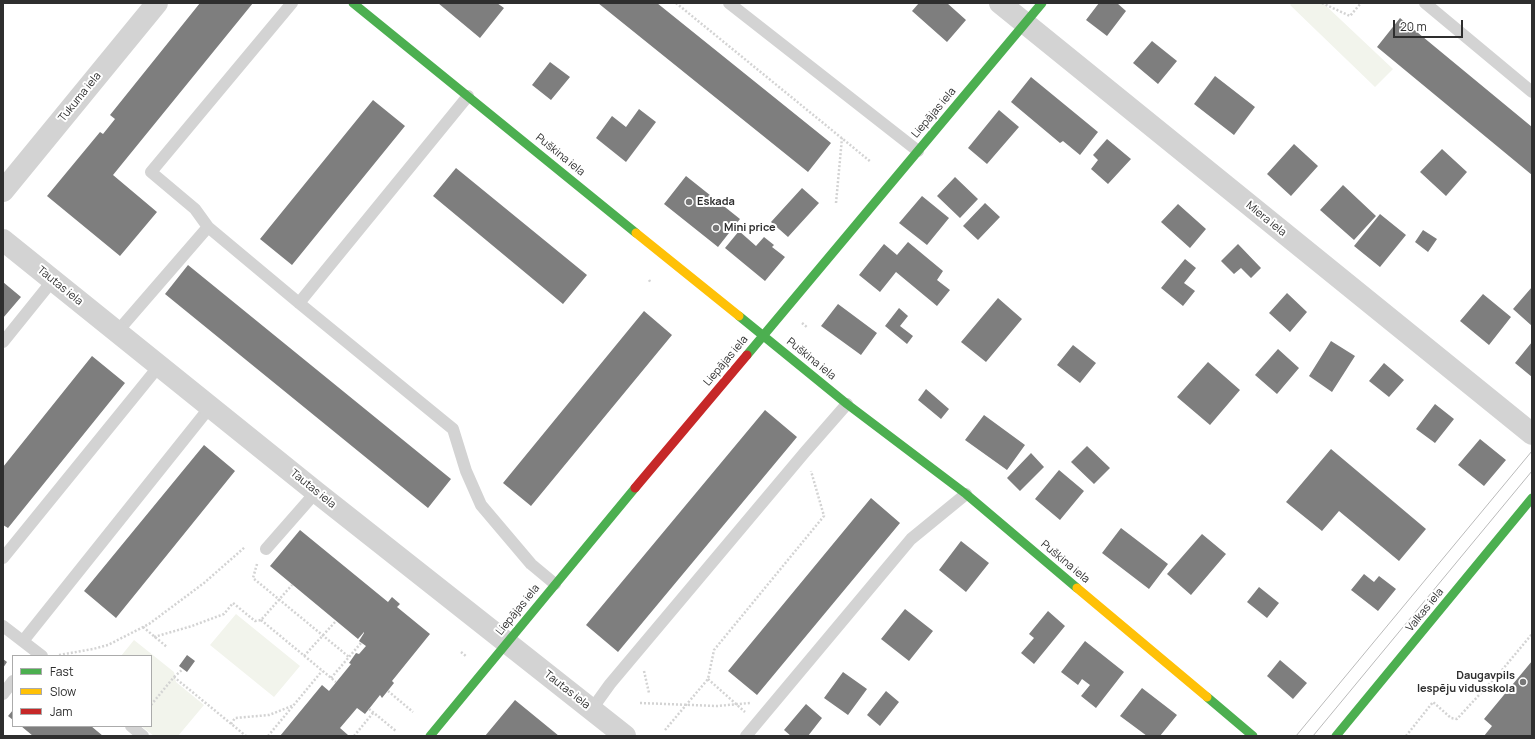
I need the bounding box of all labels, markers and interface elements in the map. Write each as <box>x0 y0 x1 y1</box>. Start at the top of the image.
scale bar <box>1395 12 1465 38</box>
text: 20 m <box>1400 18 1427 35</box>
street label: Tukuma iela <box>56 70 104 124</box>
street label: Liepājas iela <box>909 85 959 141</box>
street label: Puškina iela <box>533 131 587 179</box>
place label: Eskada <box>697 195 735 209</box>
marker: Eskada <box>684 197 694 207</box>
street label: Miera iela <box>1243 199 1289 239</box>
place label: Mini price <box>724 221 776 235</box>
marker: Mini price <box>711 223 721 233</box>
street label: Tautas iela <box>35 264 85 308</box>
street label: Liepājas iela <box>701 333 751 389</box>
street label: Puškina iela <box>784 335 838 383</box>
street label: Tautas iela <box>288 467 338 511</box>
street label: Puškina iela <box>1038 538 1092 586</box>
street label: Liepājas iela <box>493 582 543 638</box>
street label: Valkas iela <box>1403 586 1447 634</box>
legend <box>12 655 152 727</box>
text: Fast <box>50 663 74 680</box>
street label: Tautas iela <box>541 668 593 712</box>
place label: Daugavpils Iespēju vidusskola <box>1417 669 1515 695</box>
marker: Daugavpils Iespēju vidusskola <box>1518 677 1528 687</box>
text: Slow <box>50 683 76 700</box>
text: Jam <box>50 703 72 720</box>

